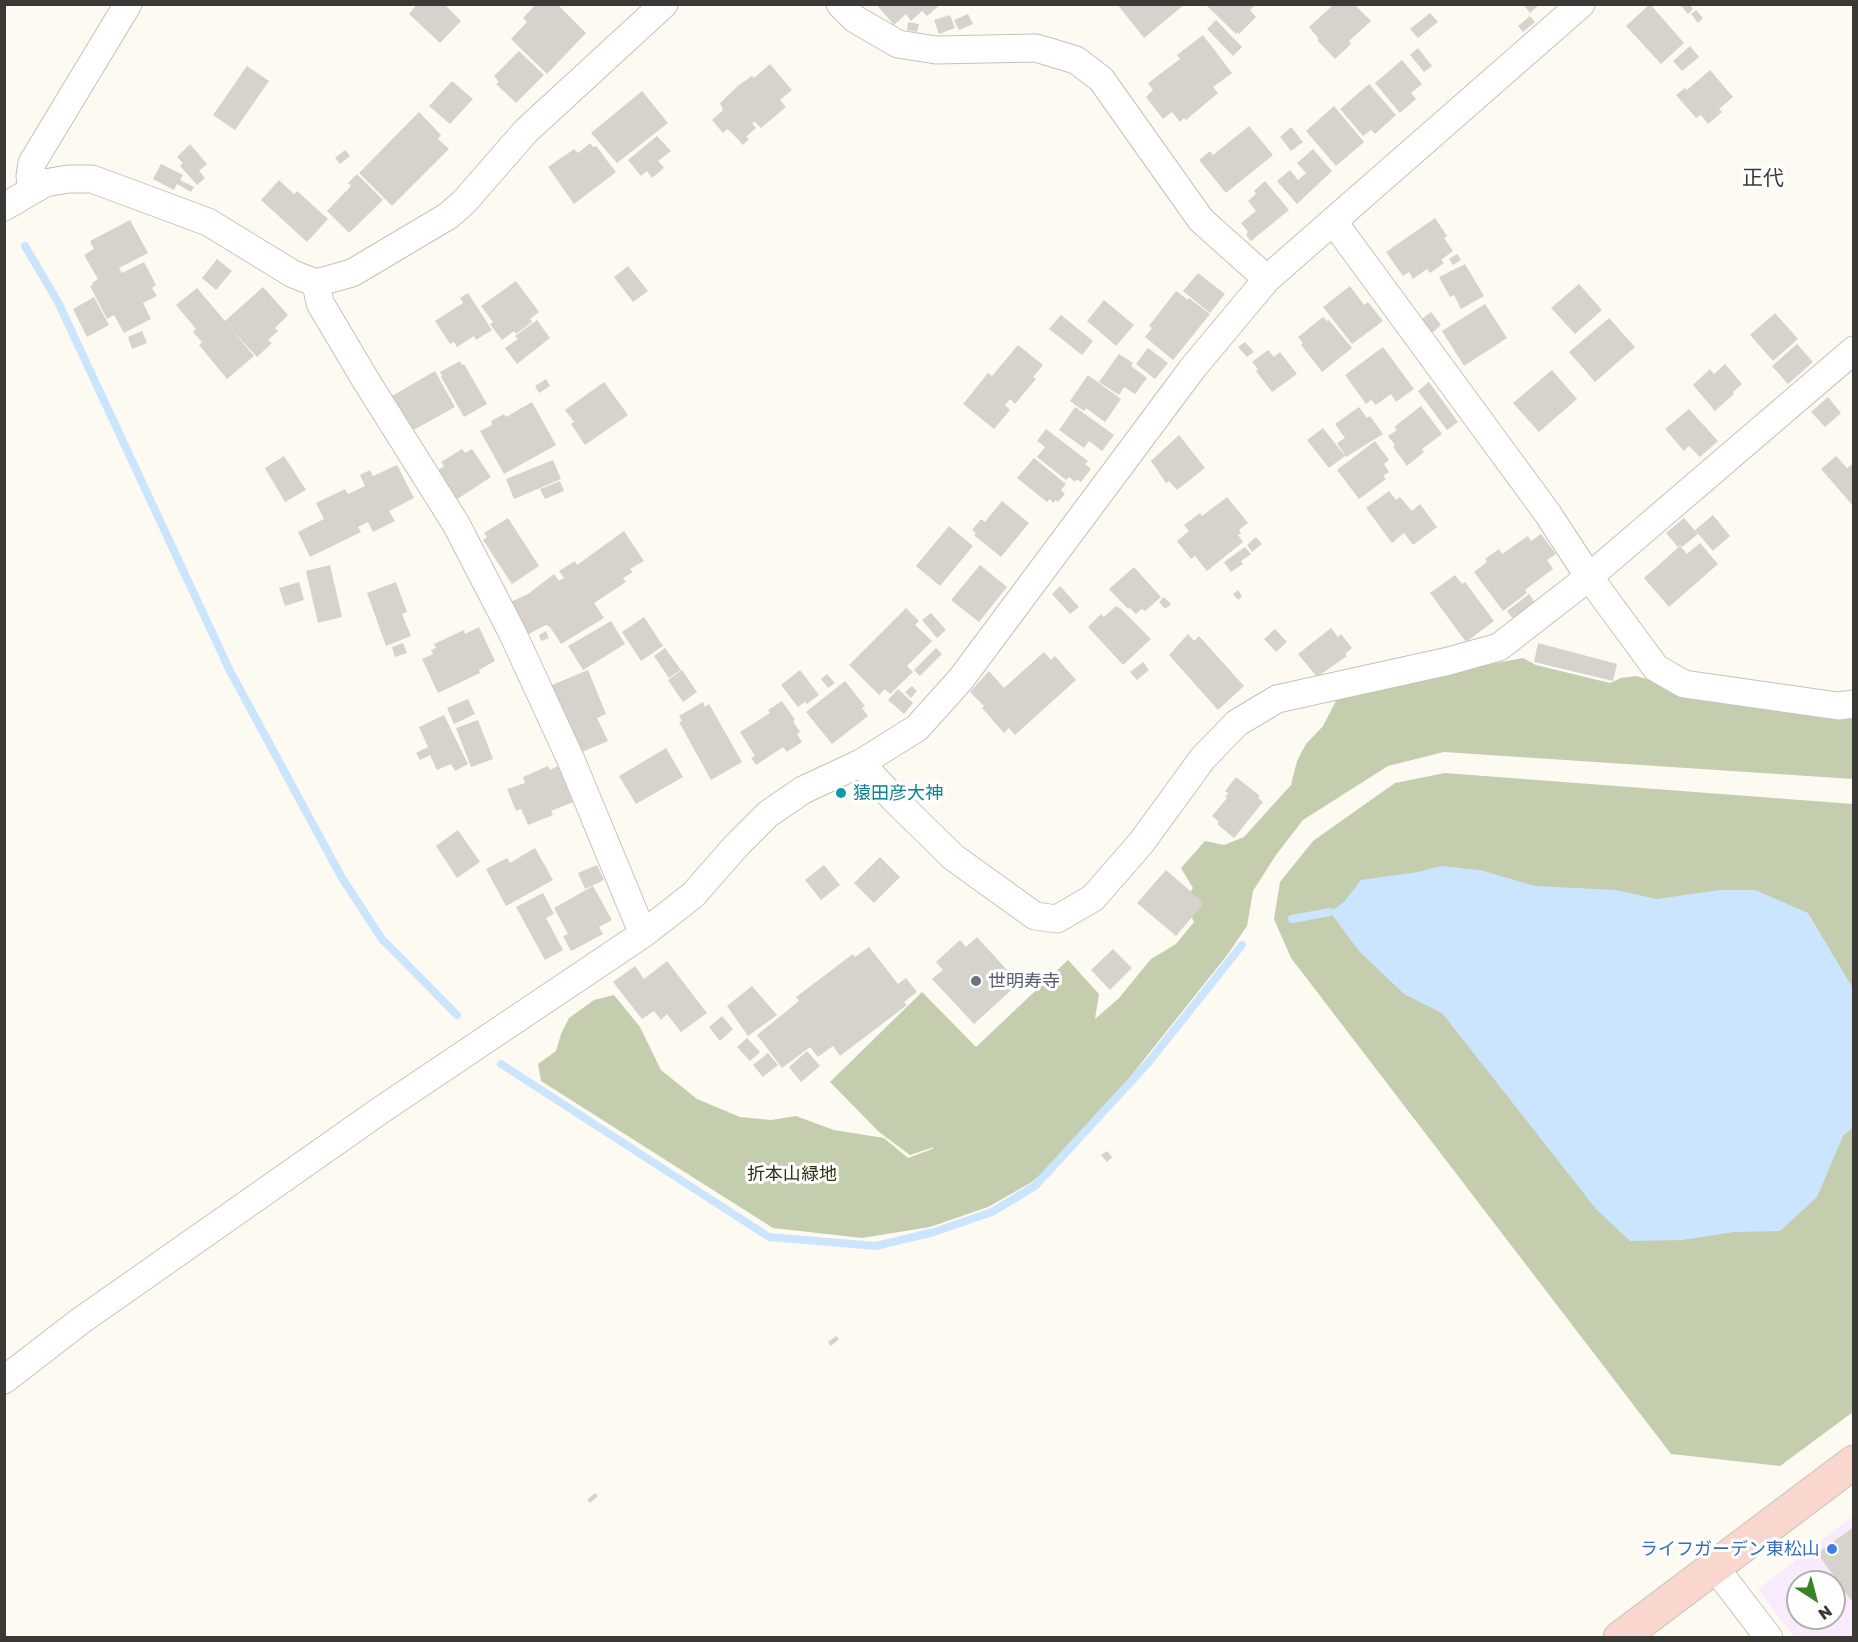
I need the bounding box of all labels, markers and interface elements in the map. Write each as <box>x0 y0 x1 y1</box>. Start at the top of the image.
district label: 正代 <box>1742 165 1784 191</box>
place label: 猿田彦大神 <box>853 782 943 804</box>
marker: 猿田彦大神 <box>834 786 848 800</box>
place label: 世明寿寺 <box>988 970 1060 992</box>
marker: 世明寿寺 <box>969 974 983 988</box>
park label: 折本山緑地 <box>747 1163 837 1185</box>
place label: ライフガーデン東松山 <box>1640 1538 1820 1560</box>
marker: ライフガーデン東松山 <box>1825 1542 1839 1556</box>
north arrow <box>1786 1570 1846 1630</box>
text: N <box>1815 1601 1836 1625</box>

